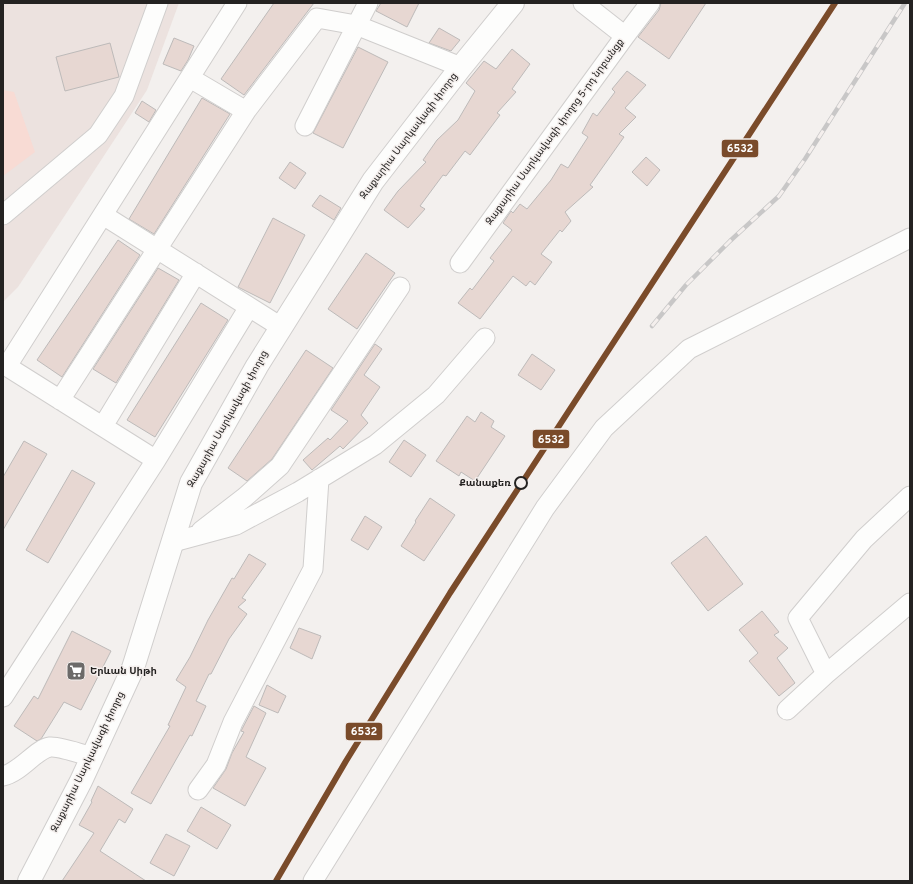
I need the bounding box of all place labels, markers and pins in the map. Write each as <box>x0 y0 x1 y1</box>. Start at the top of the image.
marker: Քանաքեռ <box>514 476 528 490</box>
place label: Քանաքեռ <box>459 477 511 490</box>
supermarket icon: Երևան Սիթի <box>65 660 87 682</box>
place label: Երևան Սիթի <box>90 665 157 678</box>

